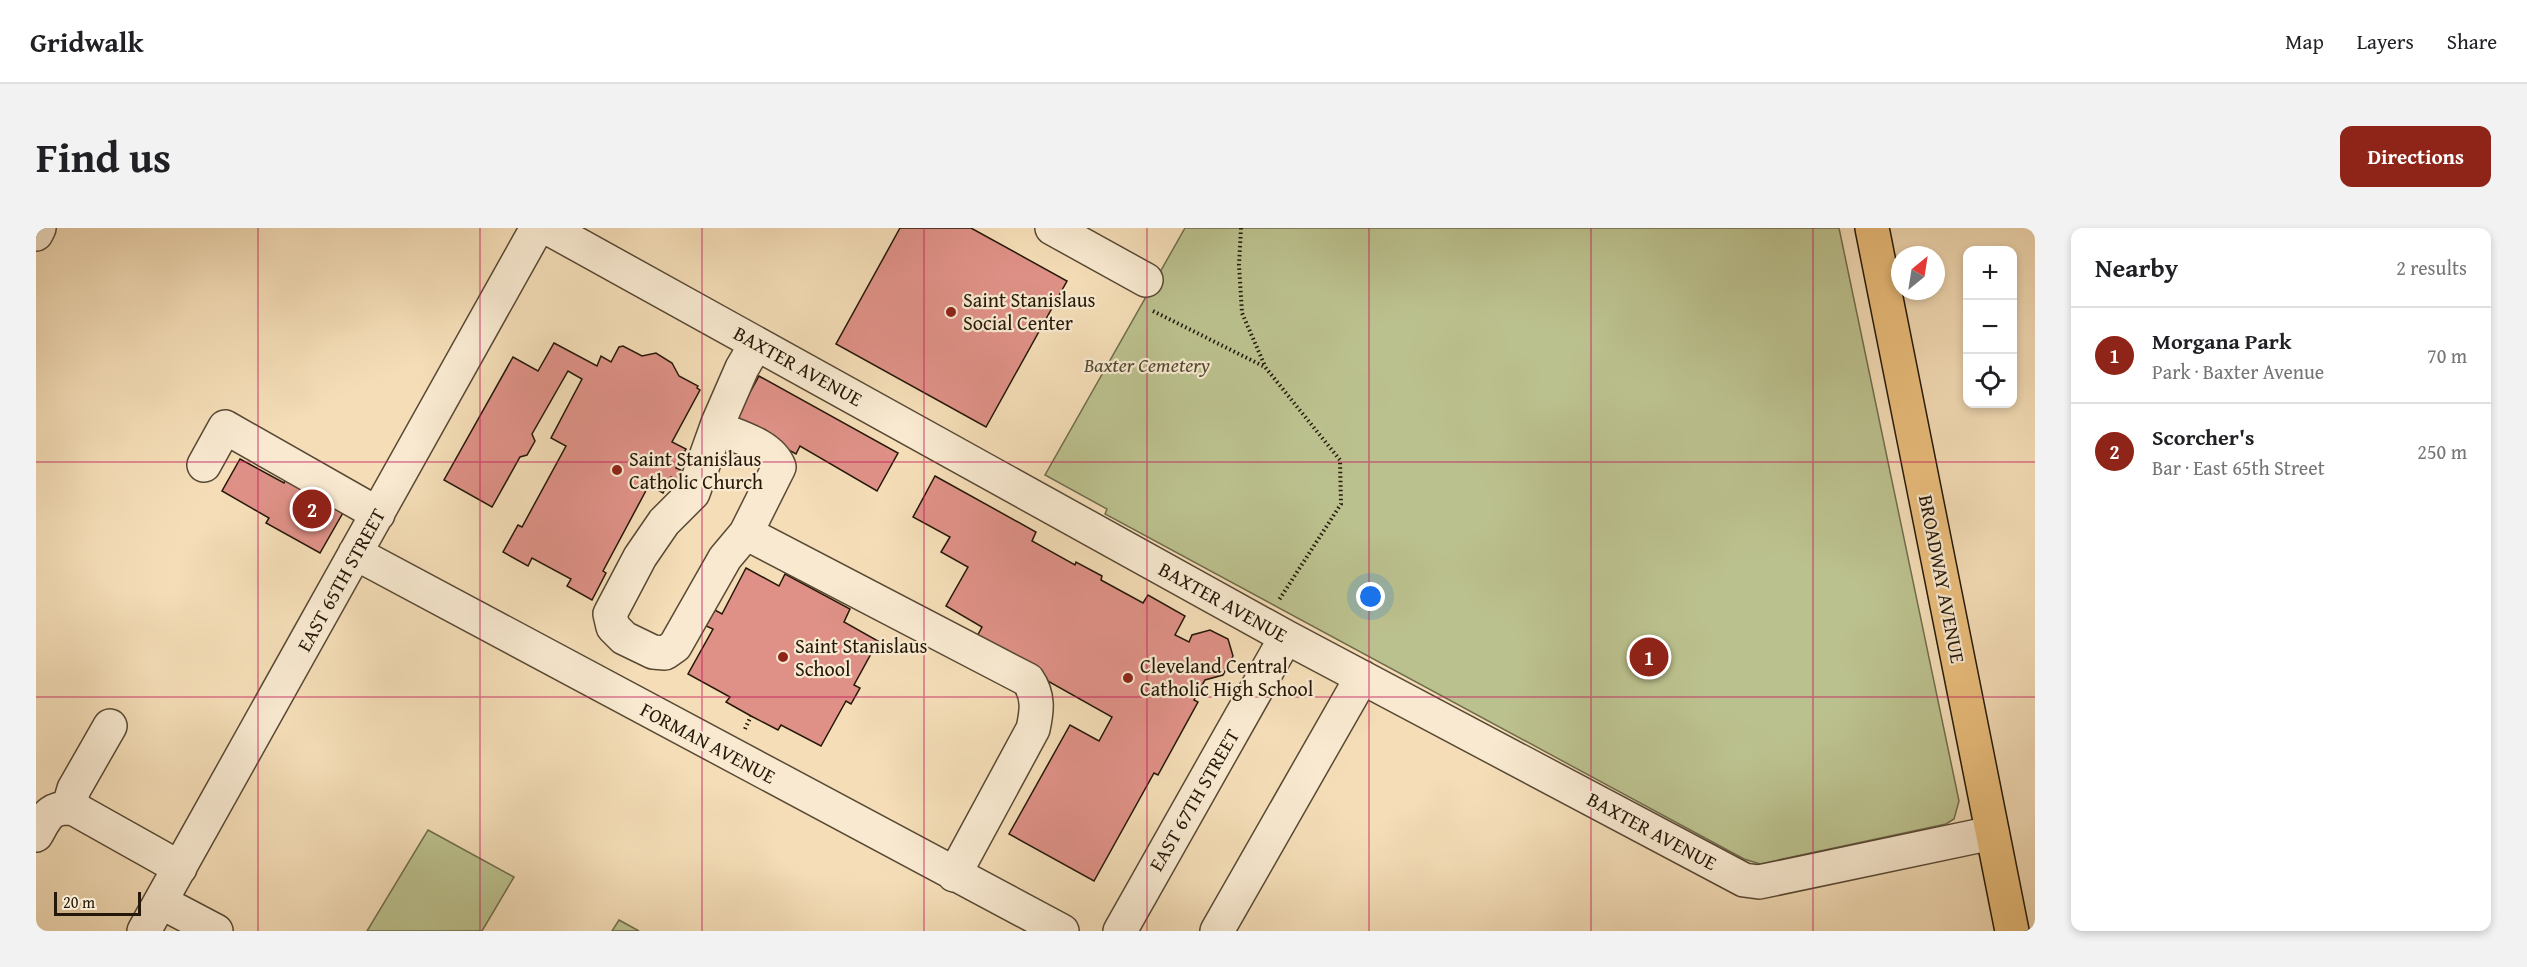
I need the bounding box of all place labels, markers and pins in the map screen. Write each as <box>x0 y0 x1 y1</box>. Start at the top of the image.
place label: Saint Stanislaus Social Center <box>963 285 1095 337</box>
marker: Saint Stanislaus Social Center <box>944 305 958 319</box>
place label: Saint Stanislaus Catholic Church <box>629 444 763 496</box>
marker: Saint Stanislaus Catholic Church <box>610 463 624 477</box>
pin: 2 <box>292 486 332 532</box>
place label: Saint Stanislaus School <box>795 631 927 683</box>
pin: 1 <box>1630 634 1668 680</box>
marker: Saint Stanislaus School <box>776 650 790 664</box>
place label: Cleveland Central Catholic High School <box>1140 651 1314 703</box>
marker: Cleveland Central Catholic High School <box>1121 671 1135 685</box>

